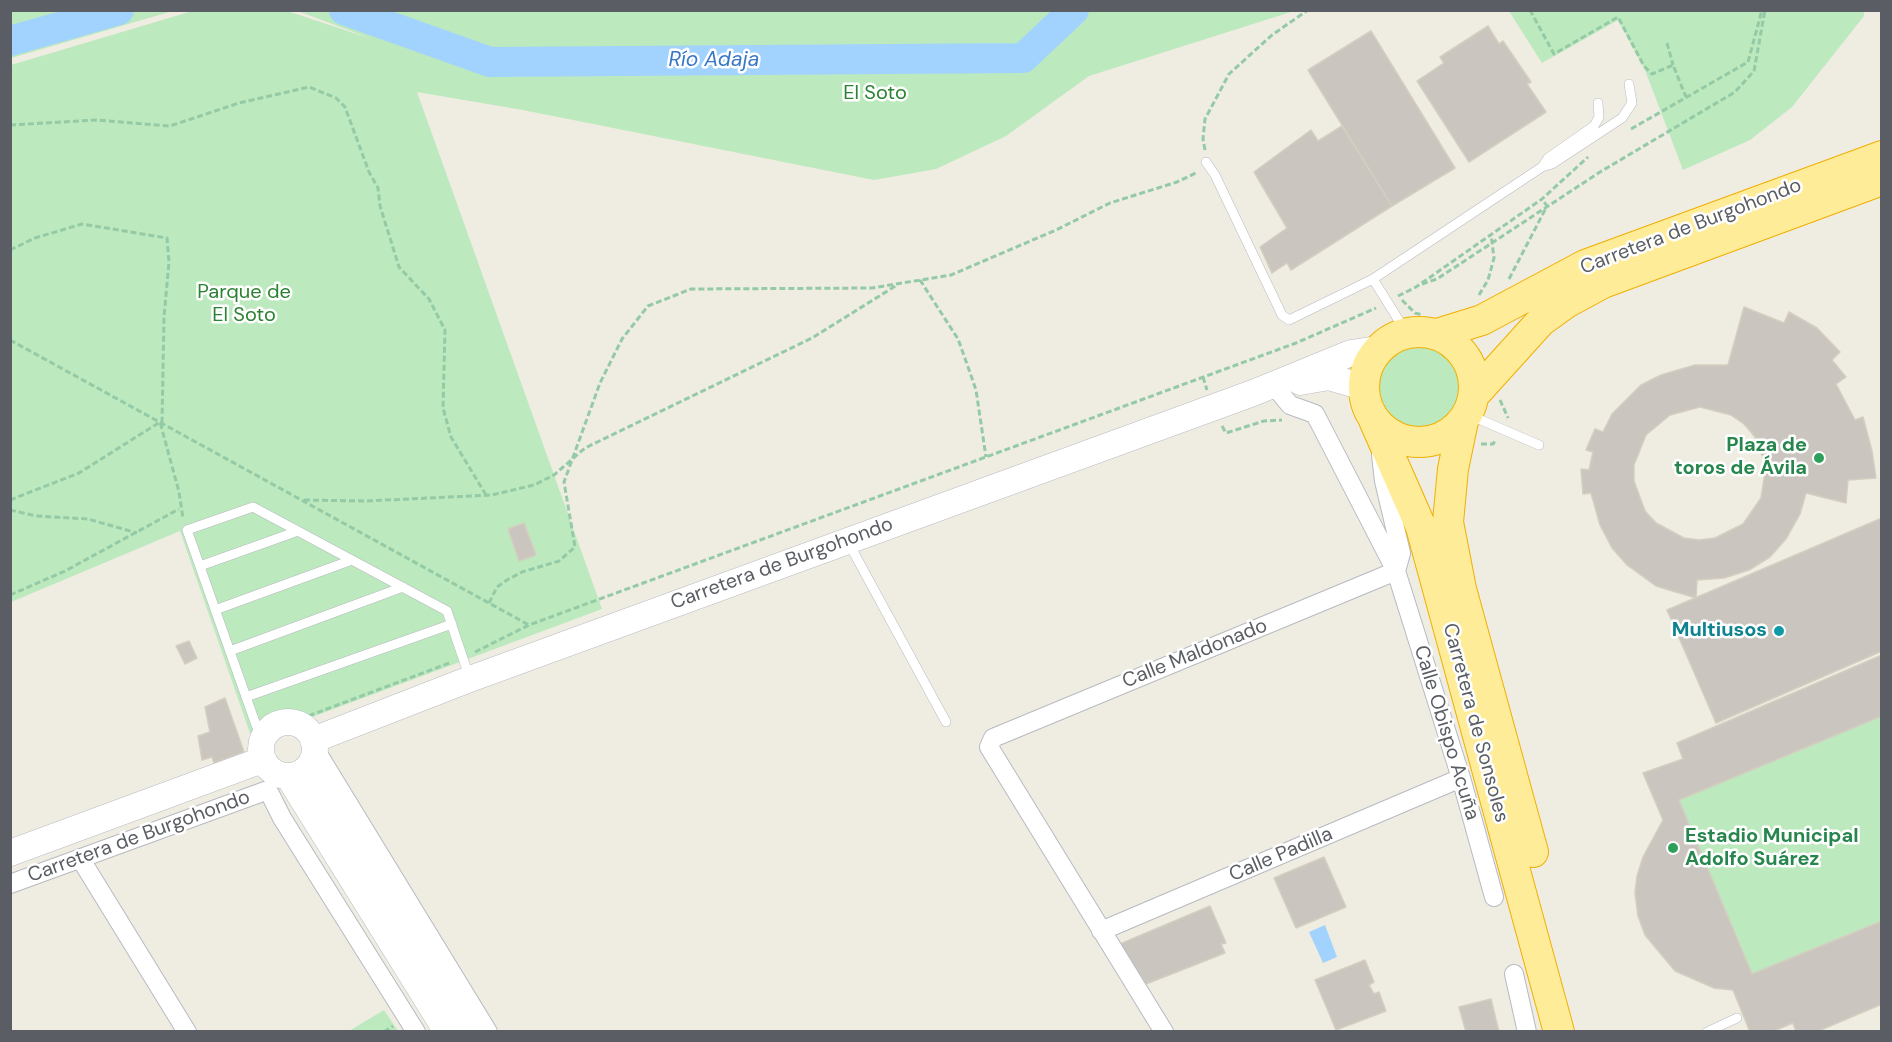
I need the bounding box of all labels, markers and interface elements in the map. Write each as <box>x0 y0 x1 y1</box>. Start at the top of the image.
water label: Río Adaja <box>669 47 759 73</box>
park label: El Soto <box>843 82 907 106</box>
street label: Carretera de Burgohondo <box>1577 174 1805 280</box>
park label: Parque de El Soto <box>197 281 291 328</box>
place label: Plaza de toros de Ávila <box>1674 434 1807 481</box>
marker: Plaza de toros de Ávila <box>1812 451 1826 465</box>
street label: Carretera de Burgohondo <box>668 513 896 615</box>
street label: Calle Maldonado <box>1119 614 1271 694</box>
place label: Multiusos <box>1672 619 1767 643</box>
street label: Carretera de Sonsoles <box>1437 621 1513 825</box>
marker: Multiusos <box>1772 624 1786 638</box>
street label: Calle Obispo Acuña <box>1408 643 1484 823</box>
street label: Carretera de Burgohondo <box>25 786 253 888</box>
street label: Calle Padilla <box>1226 822 1336 888</box>
place label: Estadio Municipal Adolfo Suárez <box>1685 825 1859 872</box>
marker: Estadio Municipal Adolfo Suárez <box>1666 841 1680 855</box>

